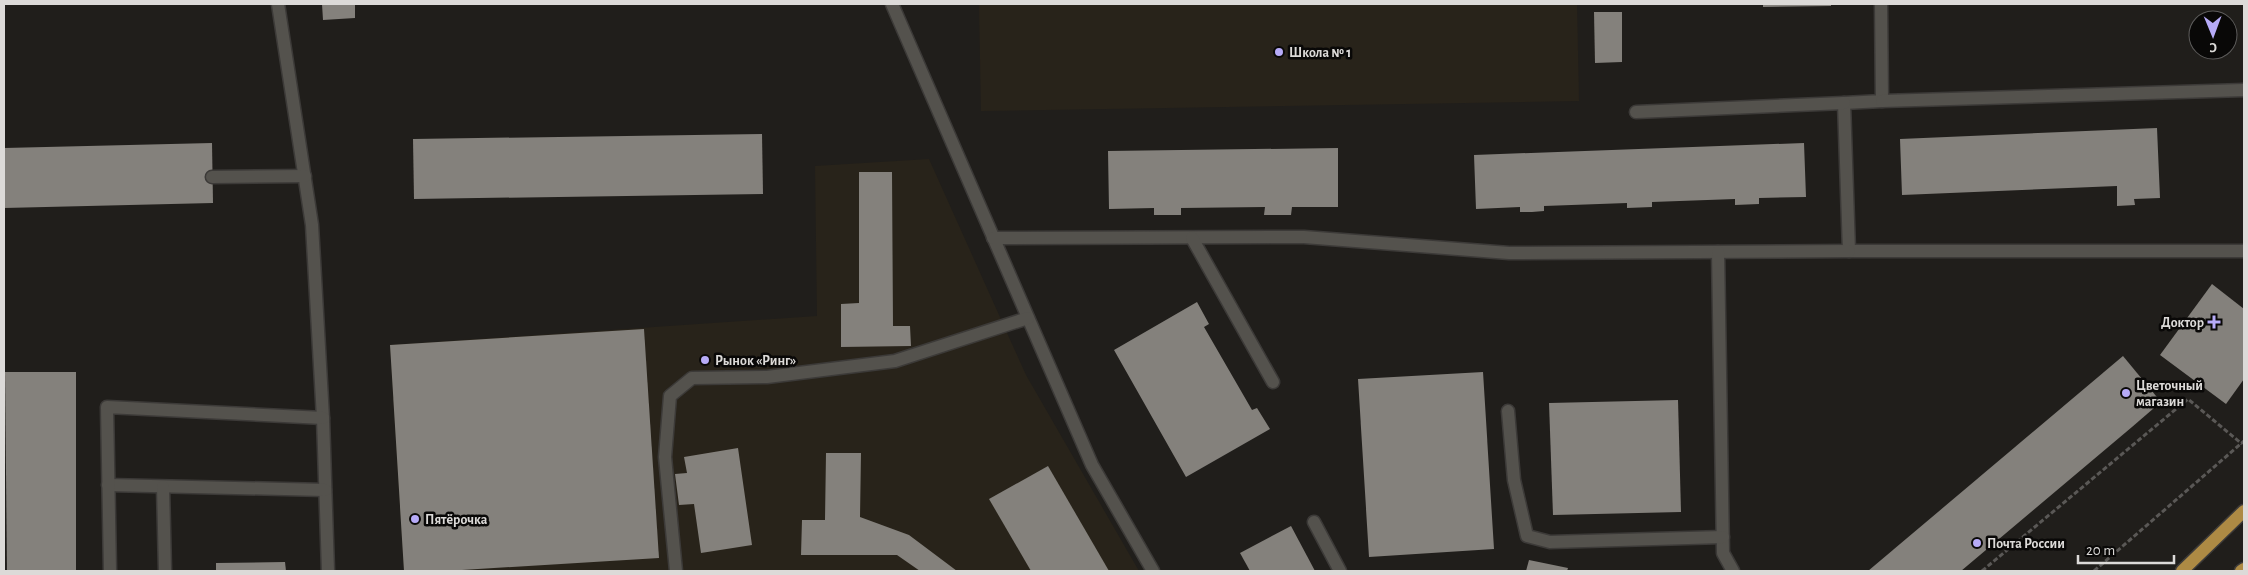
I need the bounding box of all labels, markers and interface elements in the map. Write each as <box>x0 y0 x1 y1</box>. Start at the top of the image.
north arrow <box>2188 10 2238 60</box>
text: С <box>2209 40 2217 54</box>
marker: Школа № 1 <box>1273 46 1285 58</box>
place label: Школа № 1 <box>1289 46 1351 60</box>
place label: Доктор <box>2161 316 2204 330</box>
marker: Доктор <box>2208 316 2220 328</box>
marker: Рынок «Ринг» <box>699 354 711 366</box>
place label: Рынок «Ринг» <box>715 354 796 368</box>
place label: Цветочный магазин <box>2136 379 2203 409</box>
marker: Цветочный магазин <box>2120 387 2132 399</box>
marker: Пятёрочка <box>409 513 421 525</box>
place label: Пятёрочка <box>425 513 488 527</box>
scale bar <box>2078 532 2174 564</box>
marker: Почта России <box>1971 537 1983 549</box>
place label: Почта России <box>1987 537 2065 551</box>
text: 20 m <box>2086 543 2115 558</box>

